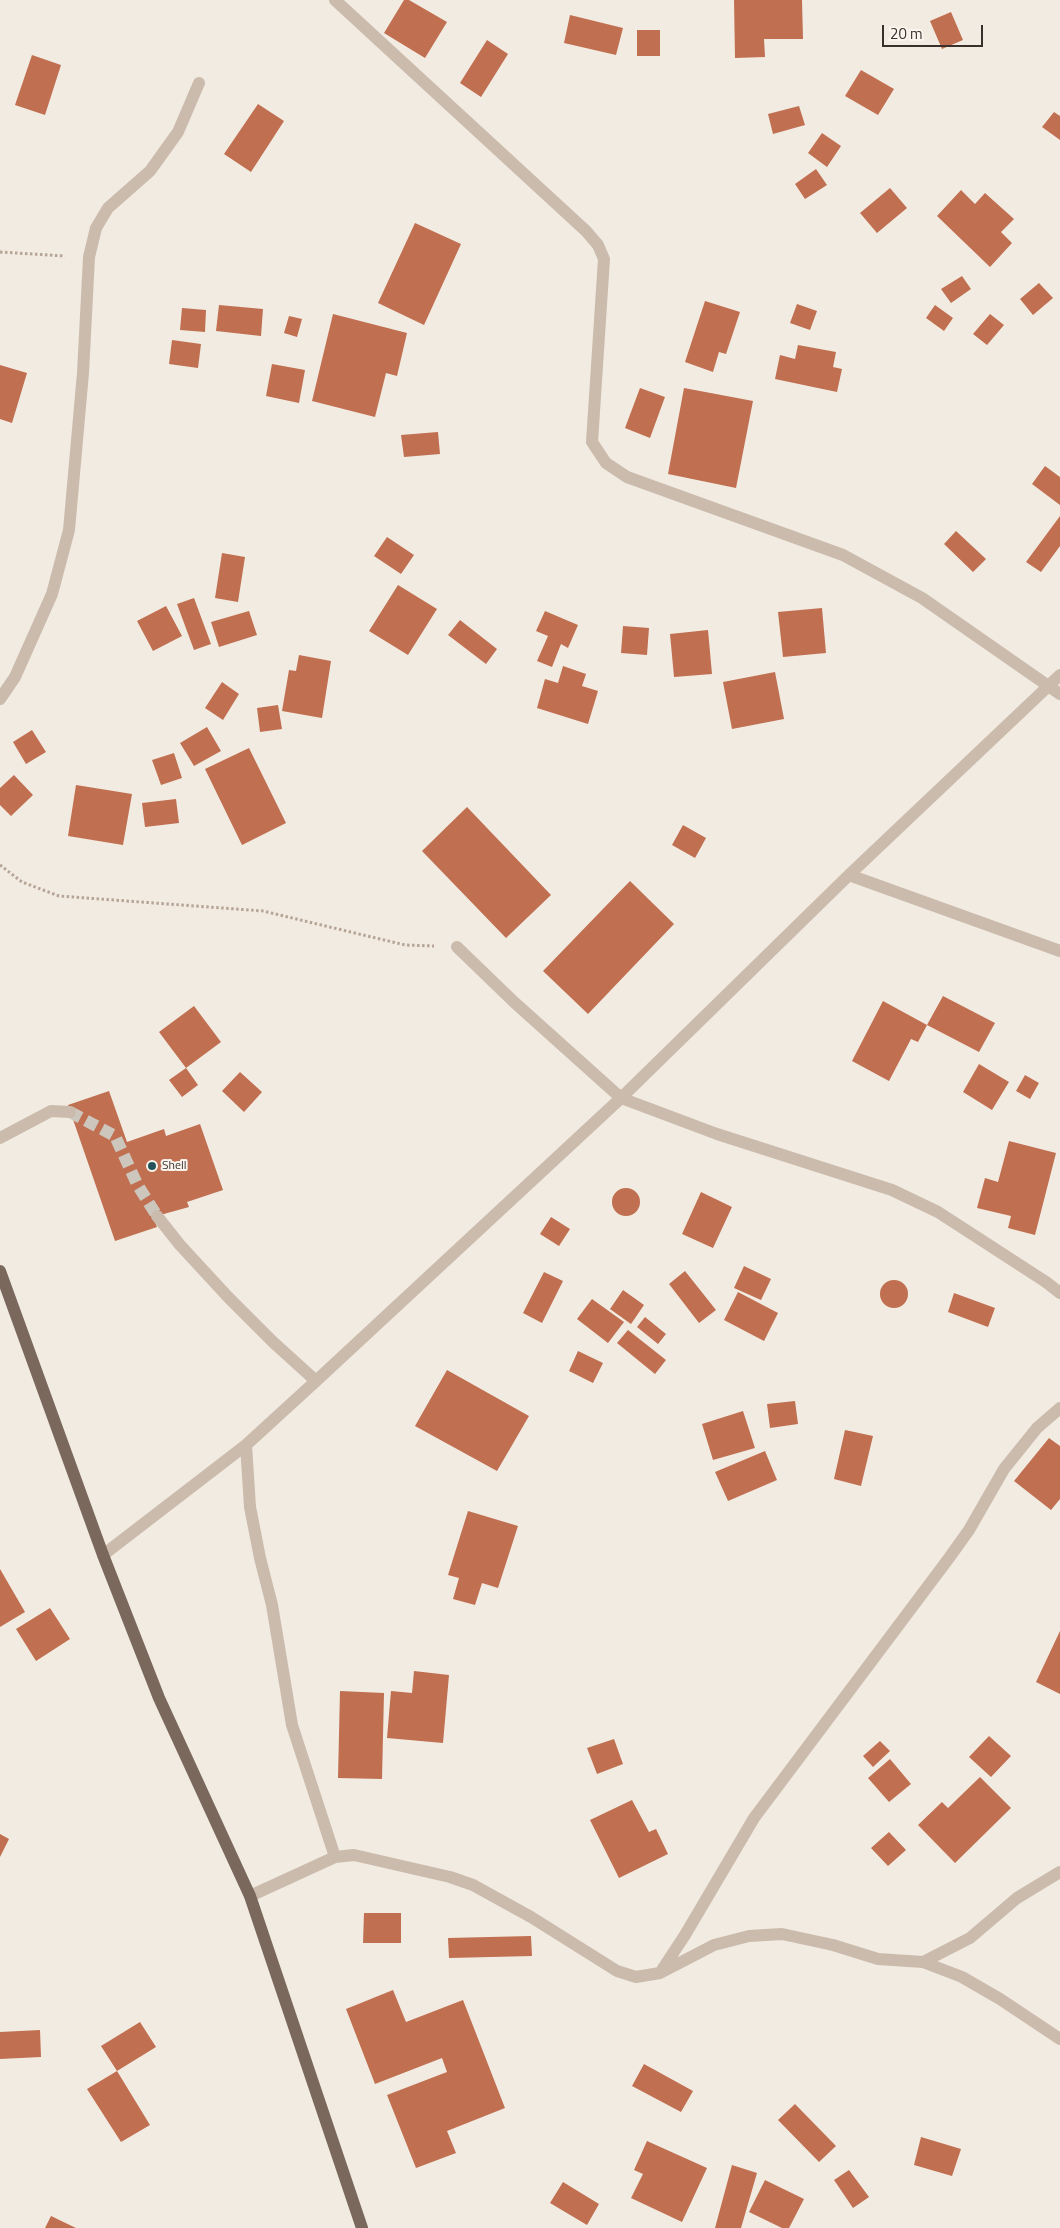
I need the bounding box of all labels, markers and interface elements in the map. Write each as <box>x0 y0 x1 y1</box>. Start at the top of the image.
scale bar <box>885 15 986 47</box>
text: 20 m <box>890 22 923 45</box>
place label: Shell <box>162 1159 187 1173</box>
marker: Shell <box>146 1160 158 1172</box>

